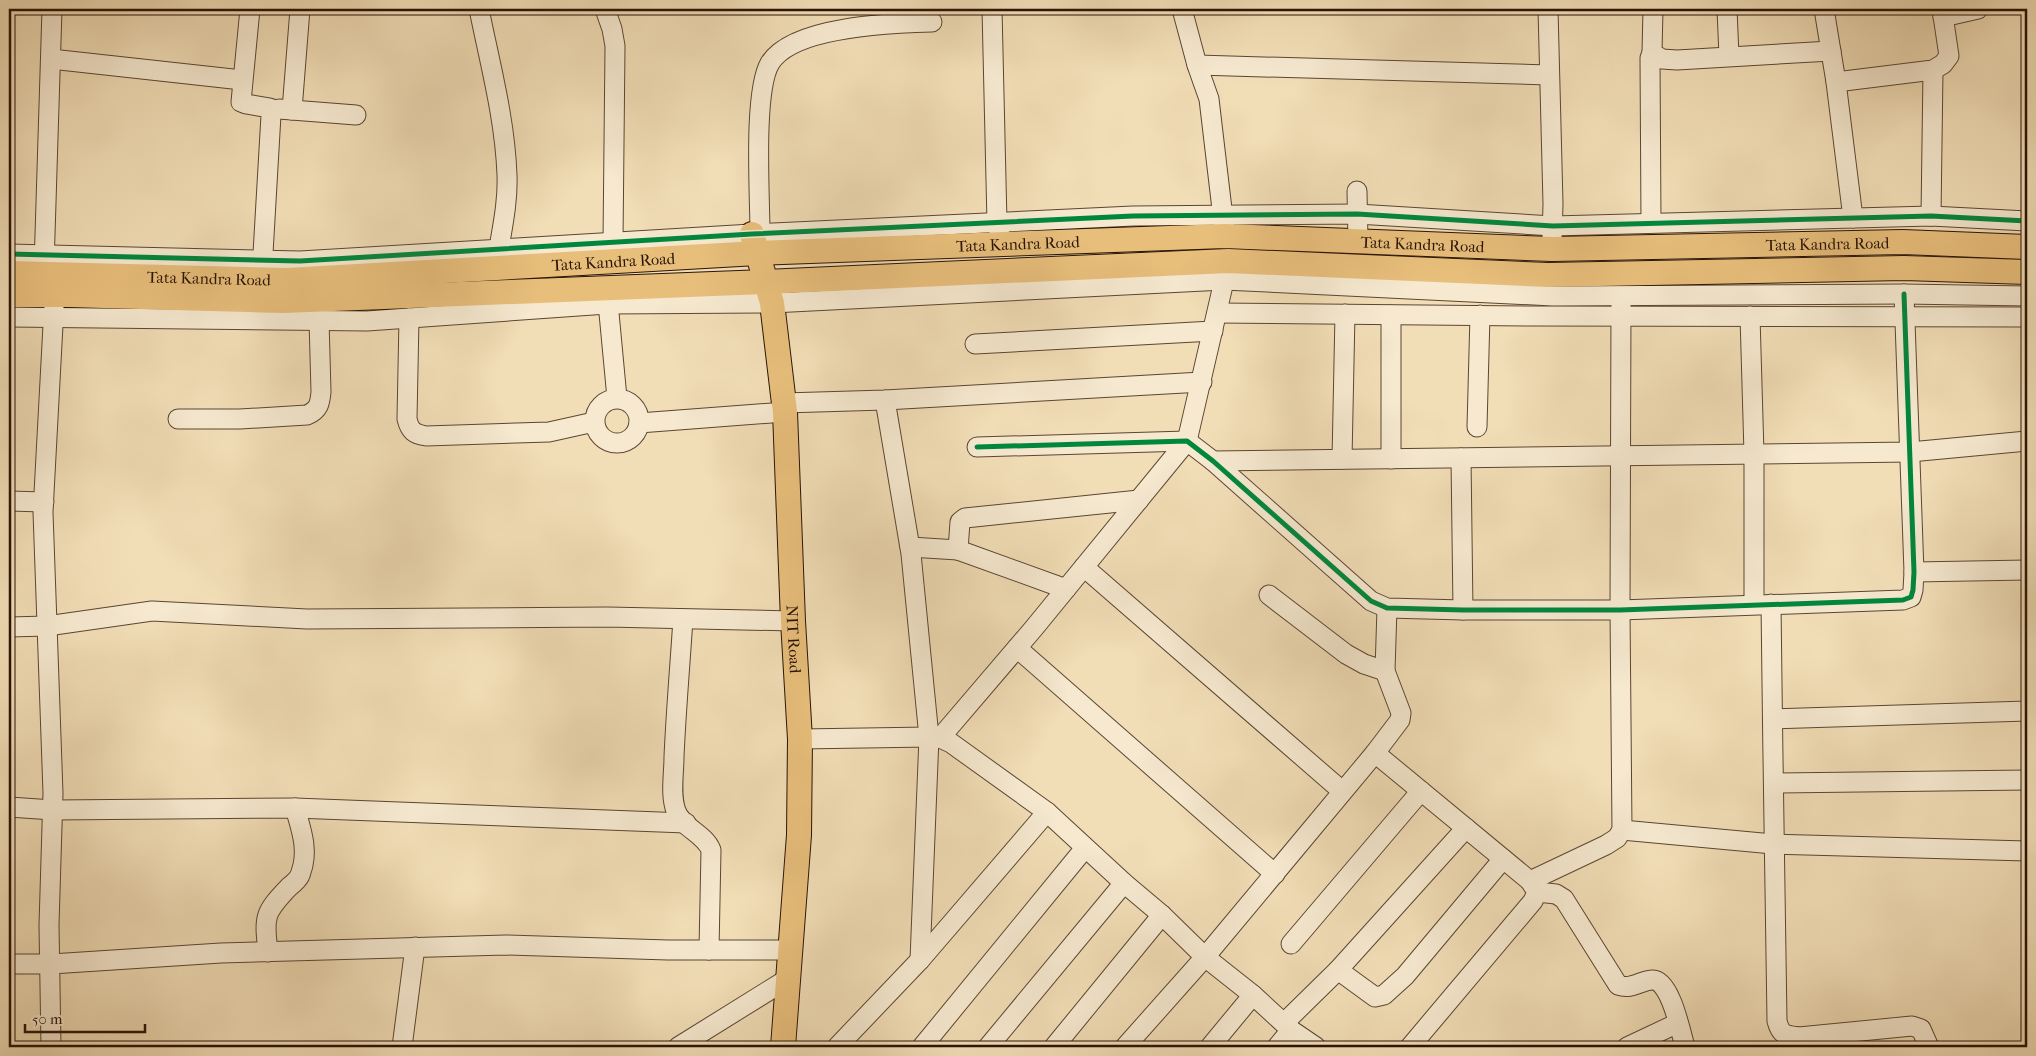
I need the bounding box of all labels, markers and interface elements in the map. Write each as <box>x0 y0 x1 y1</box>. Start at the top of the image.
street label: Tata Kandra Road <box>956 232 1080 255</box>
street label: Tata Kandra Road <box>1360 232 1485 256</box>
street label: Tata Kandra Road <box>1765 233 1890 254</box>
street label: Tata Kandra Road <box>551 248 676 274</box>
street label: Tata Kandra Road <box>147 267 271 289</box>
street label: NIT Road <box>783 605 806 674</box>
scale bar <box>25 1001 145 1033</box>
text: 50 m <box>32 1010 63 1028</box>

